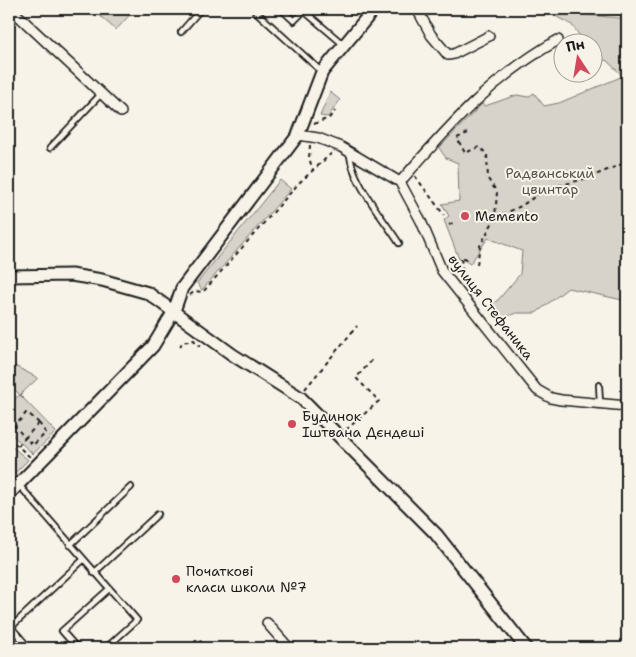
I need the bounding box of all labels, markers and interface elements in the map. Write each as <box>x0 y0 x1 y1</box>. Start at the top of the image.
north arrow <box>554 32 604 82</box>
text: Пн <box>564 35 586 56</box>
park label: Радванський цвинтар <box>506 164 594 198</box>
place label: Memento <box>475 207 538 225</box>
marker: Memento <box>459 210 471 222</box>
street label: вулиця Стефаника <box>444 251 538 363</box>
place label: Будинок Іштвана Дєндеші <box>302 407 424 441</box>
marker: Будинок Іштвана Дєндеші <box>286 418 298 430</box>
place label: Початкові класи школи №7 <box>186 562 307 596</box>
marker: Початкові класи школи №7 <box>170 573 182 585</box>

